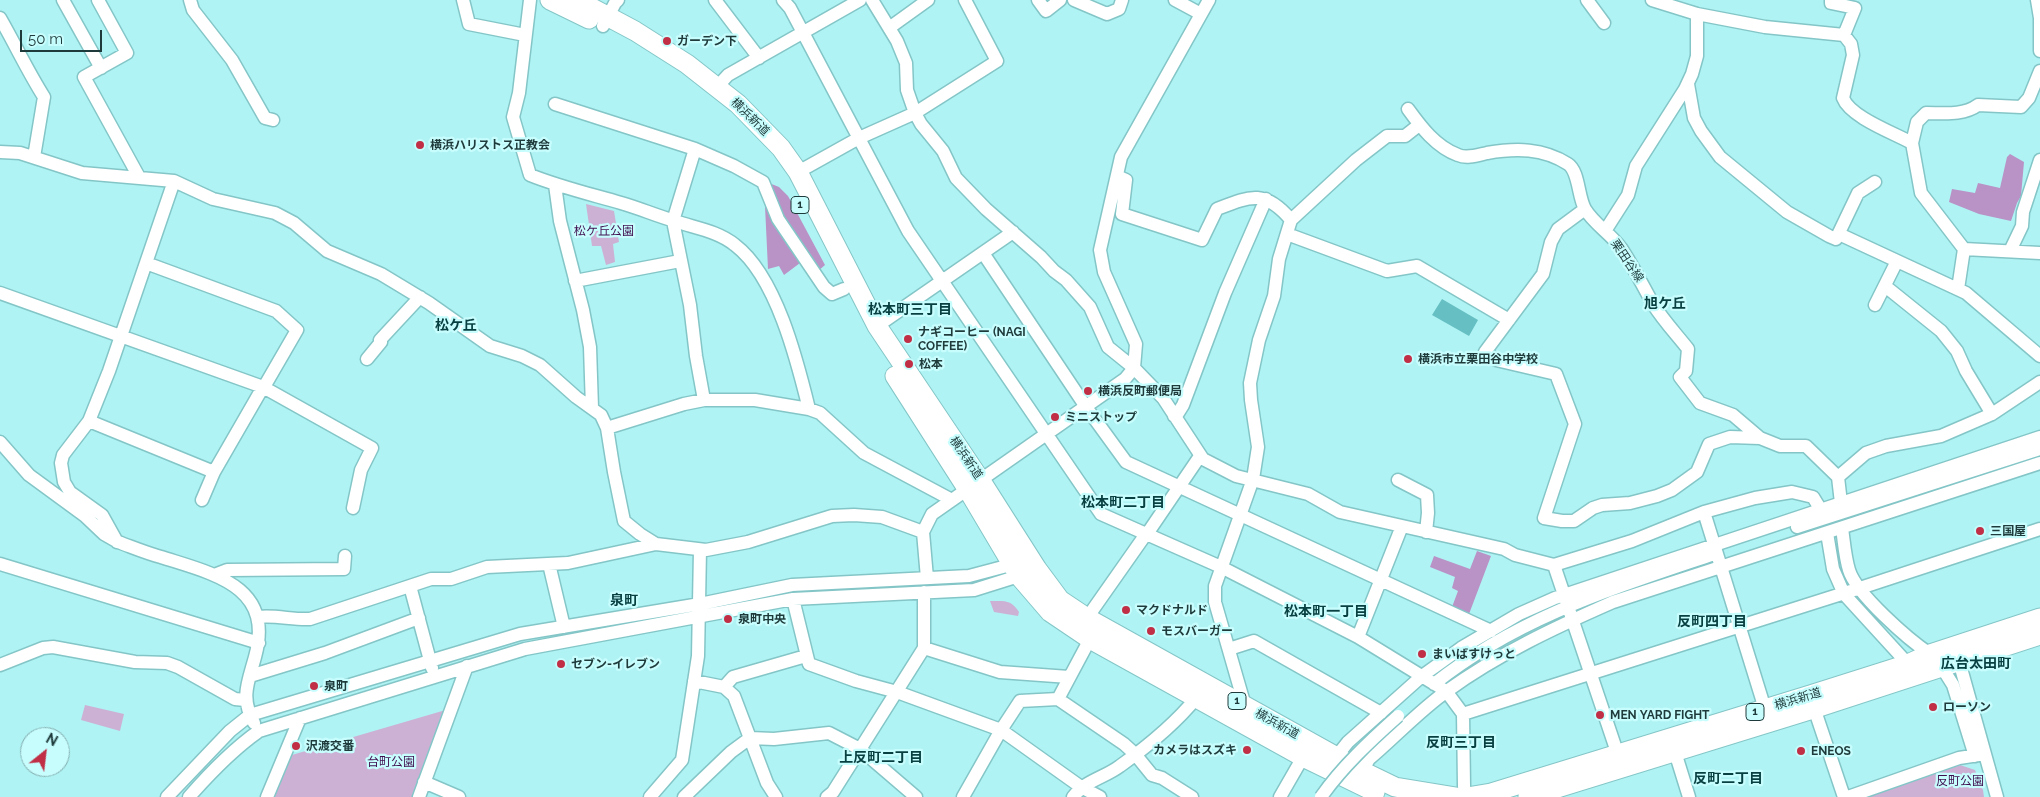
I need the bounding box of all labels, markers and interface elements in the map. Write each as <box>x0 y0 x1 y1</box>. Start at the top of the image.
scale bar <box>22 20 105 52</box>
text: 50 m <box>28 30 63 48</box>
place label: ガーデン下 <box>677 34 737 48</box>
marker: ガーデン下 <box>661 35 673 47</box>
street label: 横浜新道 <box>728 95 772 139</box>
place label: 横浜ハリストス正教会 <box>430 138 550 152</box>
marker: 横浜ハリストス正教会 <box>414 139 426 151</box>
road number: 1 <box>791 196 809 214</box>
park label: 松ケ丘公園 <box>574 224 634 238</box>
street label: 栗田谷線 <box>1608 237 1646 285</box>
district label: 旭ケ丘 <box>1644 296 1686 312</box>
district label: 松本町三丁目 <box>868 302 952 318</box>
district label: 松ケ丘 <box>435 318 477 334</box>
place label: ナギコーヒー (NAGI COFFEE) <box>918 325 1026 353</box>
marker: ナギコーヒー (NAGI COFFEE) <box>902 333 914 345</box>
place label: 横浜市立栗田谷中学校 <box>1418 352 1538 366</box>
marker: 横浜市立栗田谷中学校 <box>1402 353 1414 365</box>
place label: 松本 <box>919 357 943 371</box>
marker: 松本 <box>903 358 915 370</box>
place label: 横浜反町郵便局 <box>1098 384 1182 398</box>
marker: 横浜反町郵便局 <box>1082 385 1094 397</box>
place label: ミニストップ <box>1065 410 1137 424</box>
marker: ミニストップ <box>1049 411 1061 423</box>
street label: 横浜新道 <box>947 434 985 482</box>
district label: 松本町二丁目 <box>1081 495 1165 511</box>
place label: 三国屋 <box>1990 524 2026 538</box>
marker: 三国屋 <box>1974 525 1986 537</box>
district label: 泉町 <box>610 593 638 609</box>
place label: マクドナルド <box>1136 603 1208 617</box>
marker: マクドナルド <box>1120 604 1132 616</box>
district label: 松本町一丁目 <box>1284 604 1368 620</box>
place label: 泉町中央 <box>738 612 786 626</box>
marker: 泉町中央 <box>722 613 734 625</box>
district label: 反町四丁目 <box>1677 614 1747 630</box>
place label: モスバーガー <box>1161 624 1233 638</box>
marker: モスバーガー <box>1145 625 1157 637</box>
place label: まいばすけっと <box>1432 647 1516 661</box>
marker: まいばすけっと <box>1416 648 1428 660</box>
district label: 広台太田町 <box>1941 656 2011 672</box>
place label: セブン-イレブン <box>571 657 660 671</box>
marker: セブン-イレブン <box>555 658 567 670</box>
place label: 泉町 <box>324 679 348 693</box>
marker: 泉町 <box>308 680 320 692</box>
street label: 横浜新道 <box>1773 685 1823 713</box>
road number: 1 <box>1228 692 1246 709</box>
place label: ローソン <box>1943 700 1991 714</box>
marker: ローソン <box>1927 701 1939 713</box>
road number: 1 <box>1746 704 1764 720</box>
street label: 横浜新道 <box>1253 706 1301 742</box>
place label: MEN YARD FIGHT <box>1610 708 1710 722</box>
marker: MEN YARD FIGHT <box>1594 709 1606 721</box>
north arrow <box>20 727 70 777</box>
text: N <box>43 730 60 749</box>
district label: 反町三丁目 <box>1426 735 1496 751</box>
place label: 沢渡交番 <box>306 739 354 753</box>
marker: 沢渡交番 <box>290 740 302 752</box>
place label: カメラはスズキ <box>1153 743 1237 757</box>
marker: カメラはスズキ <box>1241 744 1253 756</box>
place label: ENEOS <box>1811 744 1851 758</box>
marker: ENEOS <box>1795 745 1807 757</box>
district label: 上反町二丁目 <box>839 750 923 766</box>
park label: 台町公園 <box>367 755 415 769</box>
district label: 反町二丁目 <box>1693 771 1763 787</box>
park label: 反町公園 <box>1936 774 1984 788</box>

